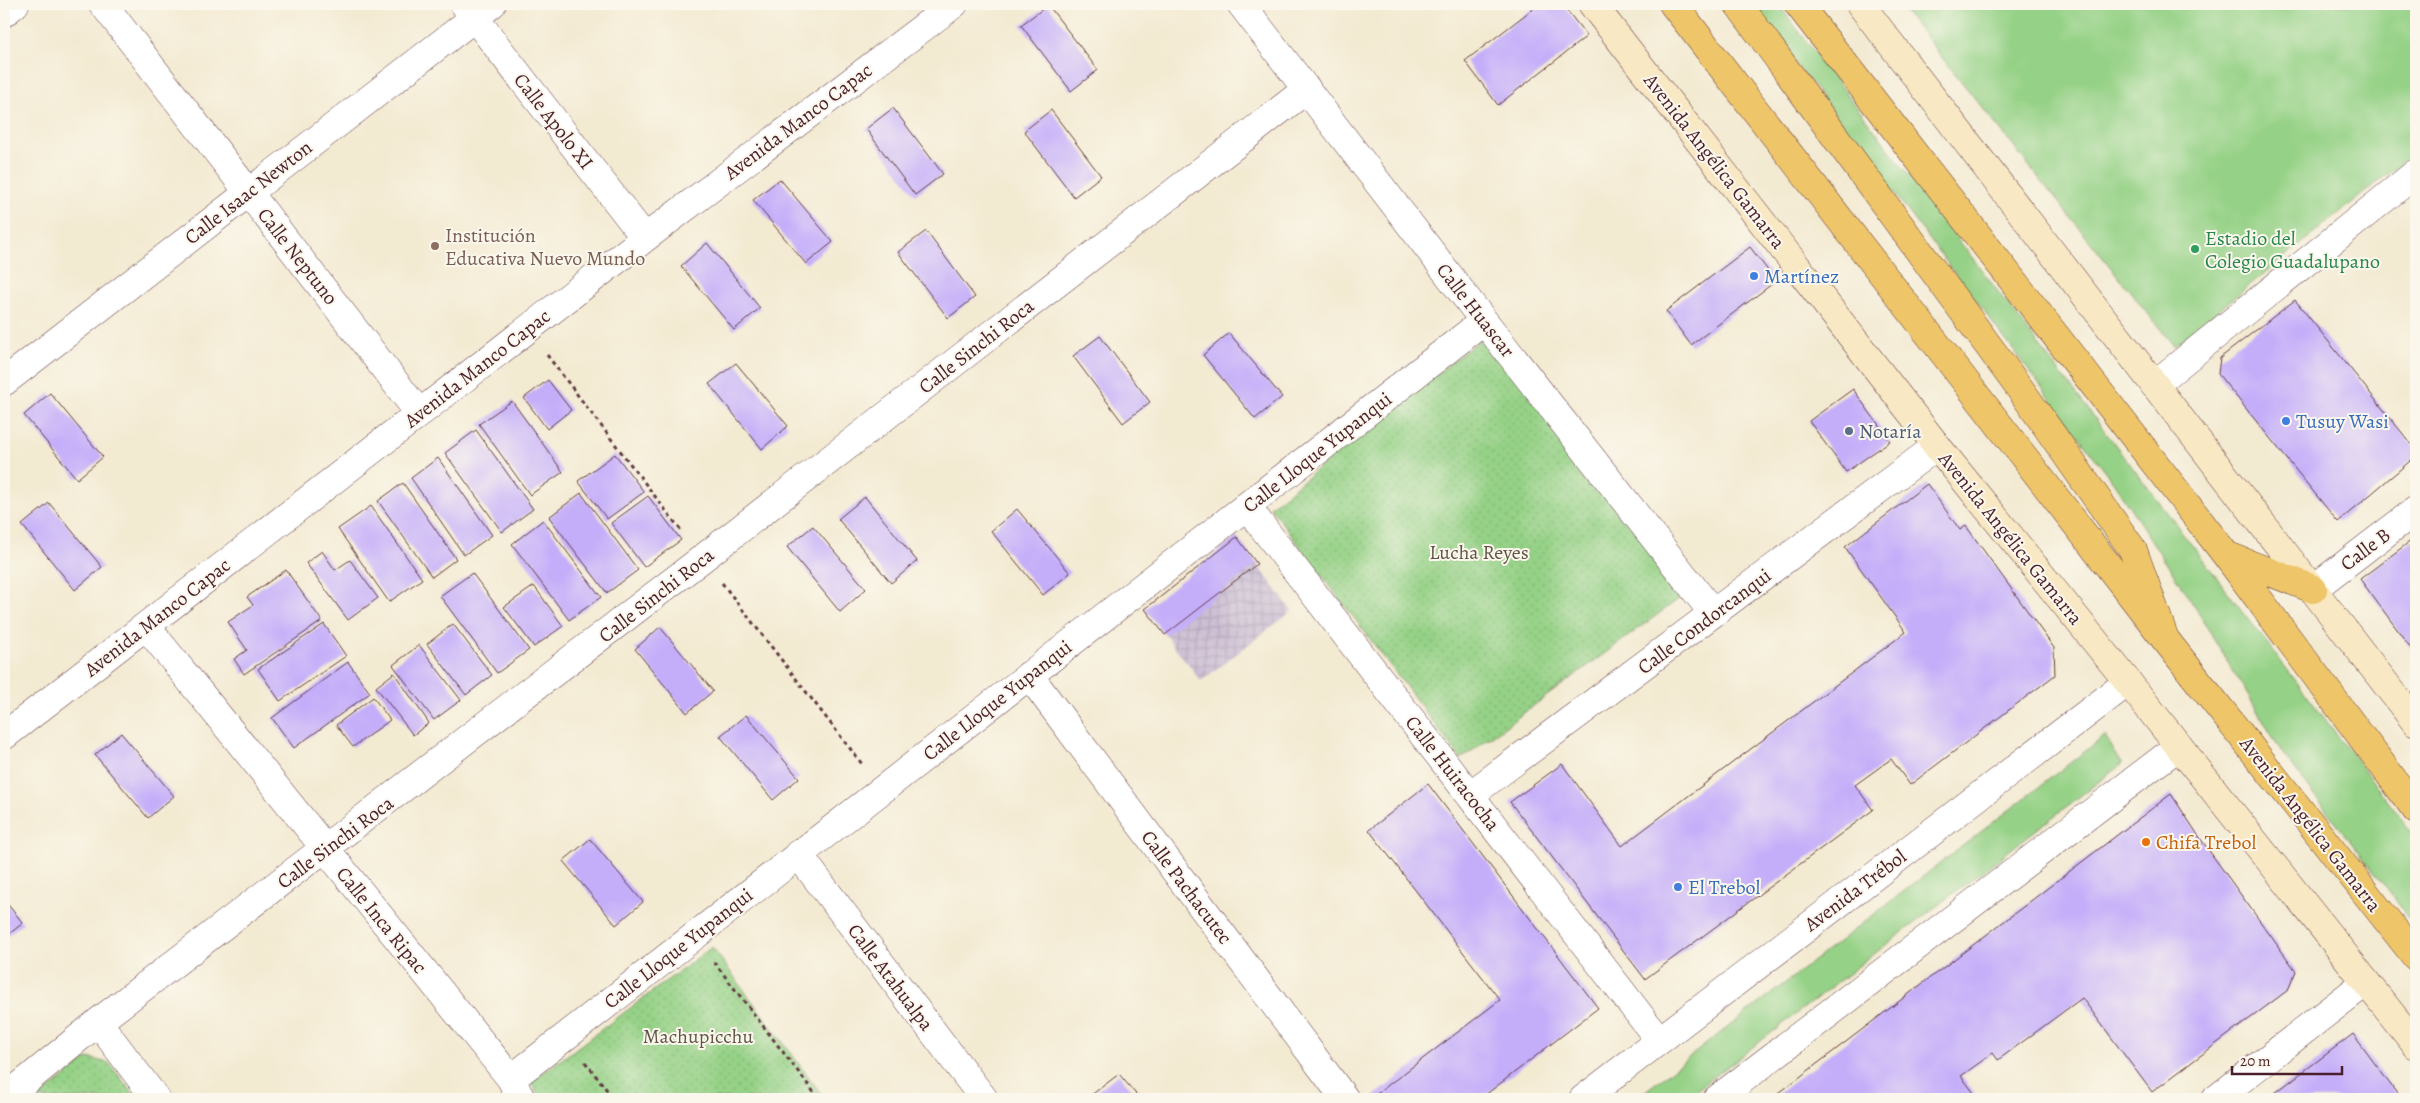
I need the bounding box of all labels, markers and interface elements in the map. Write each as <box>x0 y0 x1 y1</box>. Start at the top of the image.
street label: Avenida Manco Capac <box>718 57 878 187</box>
street label: Avenida Angélica Gamarra <box>1637 67 1792 255</box>
street label: Calle Apolo XI <box>507 68 600 175</box>
street label: Calle Isaac Newton <box>179 134 318 251</box>
street label: Calle Neptuno <box>251 202 344 310</box>
place label: Institución Educativa Nuevo Mundo <box>445 222 645 272</box>
place label: Estadio del Colegio Guadalupano <box>2205 225 2380 275</box>
marker: Institución Educativa Nuevo Mundo <box>429 240 441 252</box>
marker: Estadio del Colegio Guadalupano <box>2189 243 2201 255</box>
street label: Calle Huascar <box>1430 257 1521 363</box>
place label: Martínez <box>1764 263 1839 290</box>
marker: Martínez <box>1748 270 1760 282</box>
street label: Calle Sinchi Roca <box>913 292 1040 400</box>
street label: Avenida Manco Capac <box>398 303 556 435</box>
street label: Calle Lloque Yupanqui <box>1237 386 1397 519</box>
place label: Tusuy Wasi <box>2296 408 2389 435</box>
marker: Tusuy Wasi <box>2280 415 2292 427</box>
place label: Notaría <box>1859 418 1922 445</box>
marker: Notaría <box>1843 425 1855 437</box>
street label: Avenida Angélica Gamarra <box>1932 445 2089 631</box>
street label: Calle B <box>2335 522 2396 577</box>
park label: Lucha Reyes <box>1429 539 1529 566</box>
street label: Calle Sinchi Roca <box>593 541 720 649</box>
street label: Avenida Manco Capac <box>78 552 236 684</box>
street label: Calle Condorcanqui <box>1632 562 1777 681</box>
street label: Calle Lloque Yupanqui <box>917 634 1077 767</box>
street label: Calle Huiracocha <box>1399 710 1507 837</box>
street label: Avenida Angélica Gamarra <box>2233 730 2388 918</box>
street label: Calle Sinchi Roca <box>271 789 400 895</box>
street label: Calle Pachacutec <box>1135 825 1238 950</box>
place label: Chifa Trebol <box>2156 829 2256 856</box>
marker: Chifa Trebol <box>2140 836 2152 848</box>
street label: Avenida Trébol <box>1798 843 1912 938</box>
street label: Calle Inca Ripac <box>330 861 433 979</box>
place label: El Trebol <box>1688 874 1761 901</box>
marker: El Trebol <box>1672 881 1684 893</box>
street label: Calle Lloque Yupanqui <box>598 882 758 1015</box>
street label: Calle Atahualpa <box>841 918 940 1037</box>
park label: Machupicchu <box>643 1023 753 1050</box>
scale bar <box>2232 1043 2342 1075</box>
text: 20 m <box>2240 1051 2271 1071</box>

